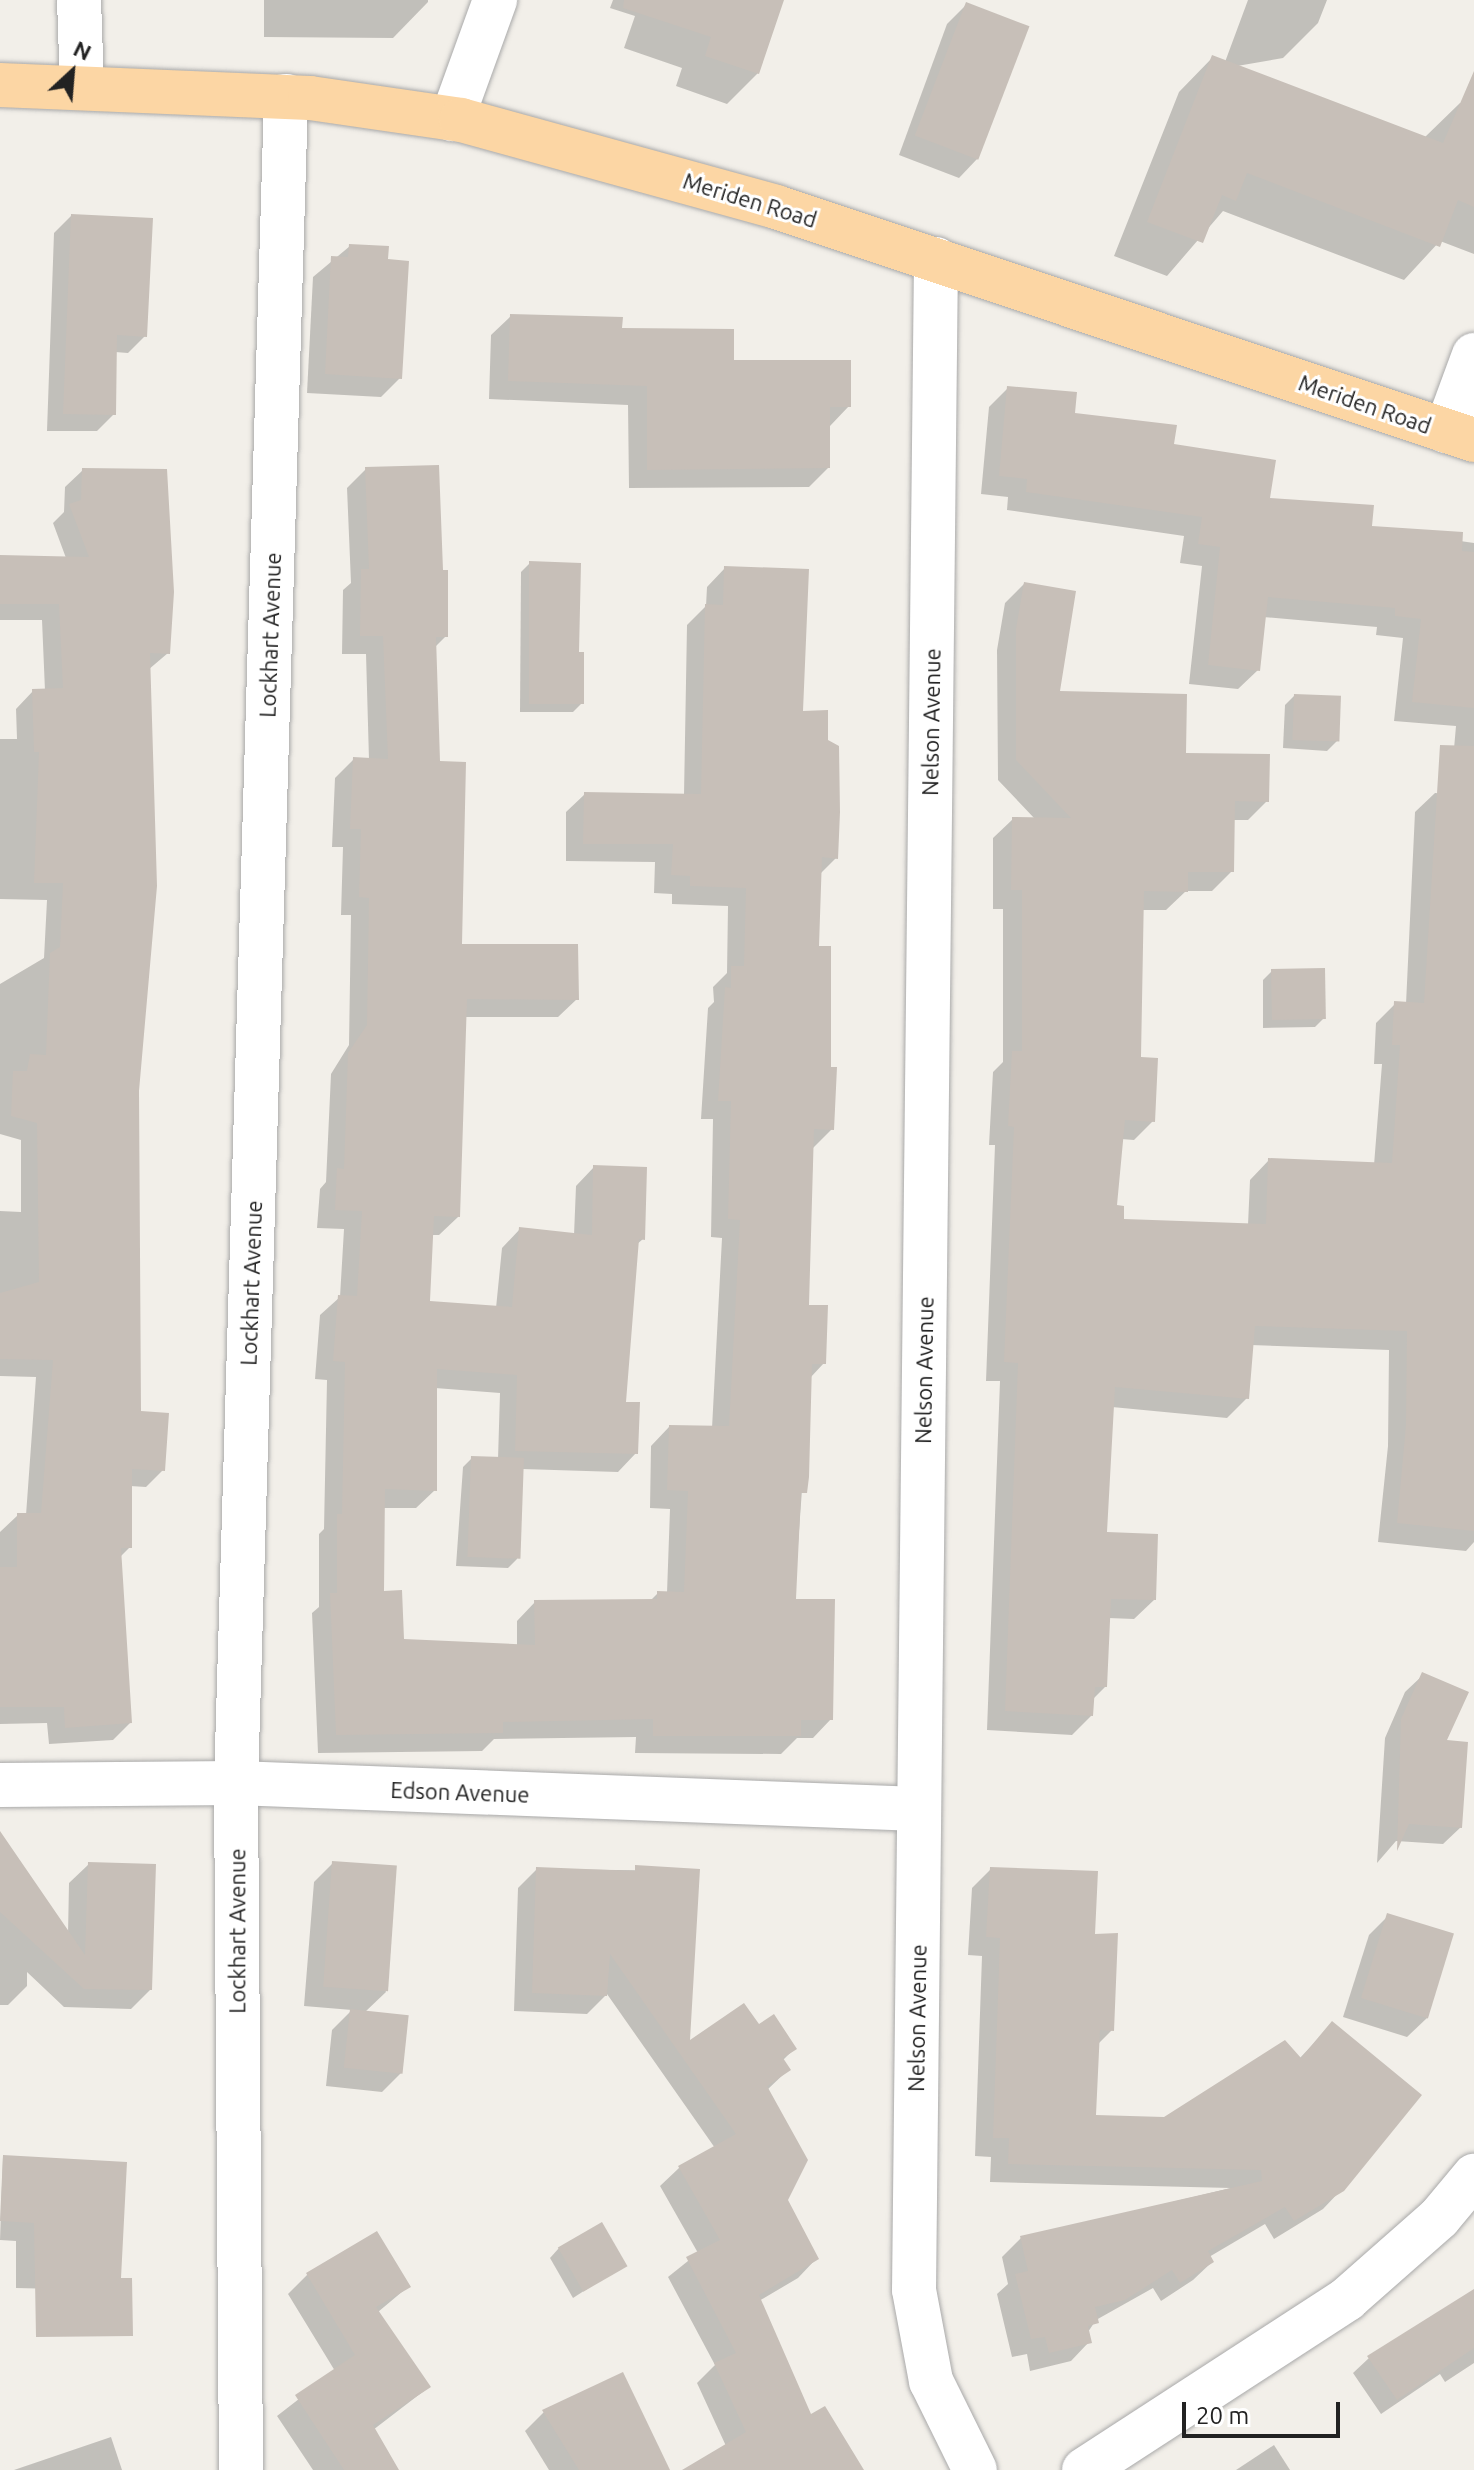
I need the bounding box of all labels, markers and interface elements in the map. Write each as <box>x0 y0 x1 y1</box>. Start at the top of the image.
north arrow <box>32 32 112 112</box>
text: N <box>70 35 96 65</box>
street label: Meriden Road <box>680 167 820 233</box>
street label: Meriden Road <box>1295 369 1435 439</box>
street label: Lockhart Avenue <box>254 552 286 718</box>
street label: Nelson Avenue <box>917 648 945 796</box>
street label: Lockhart Avenue <box>235 1200 267 1366</box>
street label: Nelson Avenue <box>910 1296 938 1444</box>
street label: Edson Avenue <box>390 1776 530 1808</box>
street label: Lockhart Avenue <box>224 1848 250 2014</box>
street label: Nelson Avenue <box>903 1944 931 2092</box>
scale bar <box>1186 2386 1344 2436</box>
text: 20 m <box>1196 2402 1249 2429</box>

